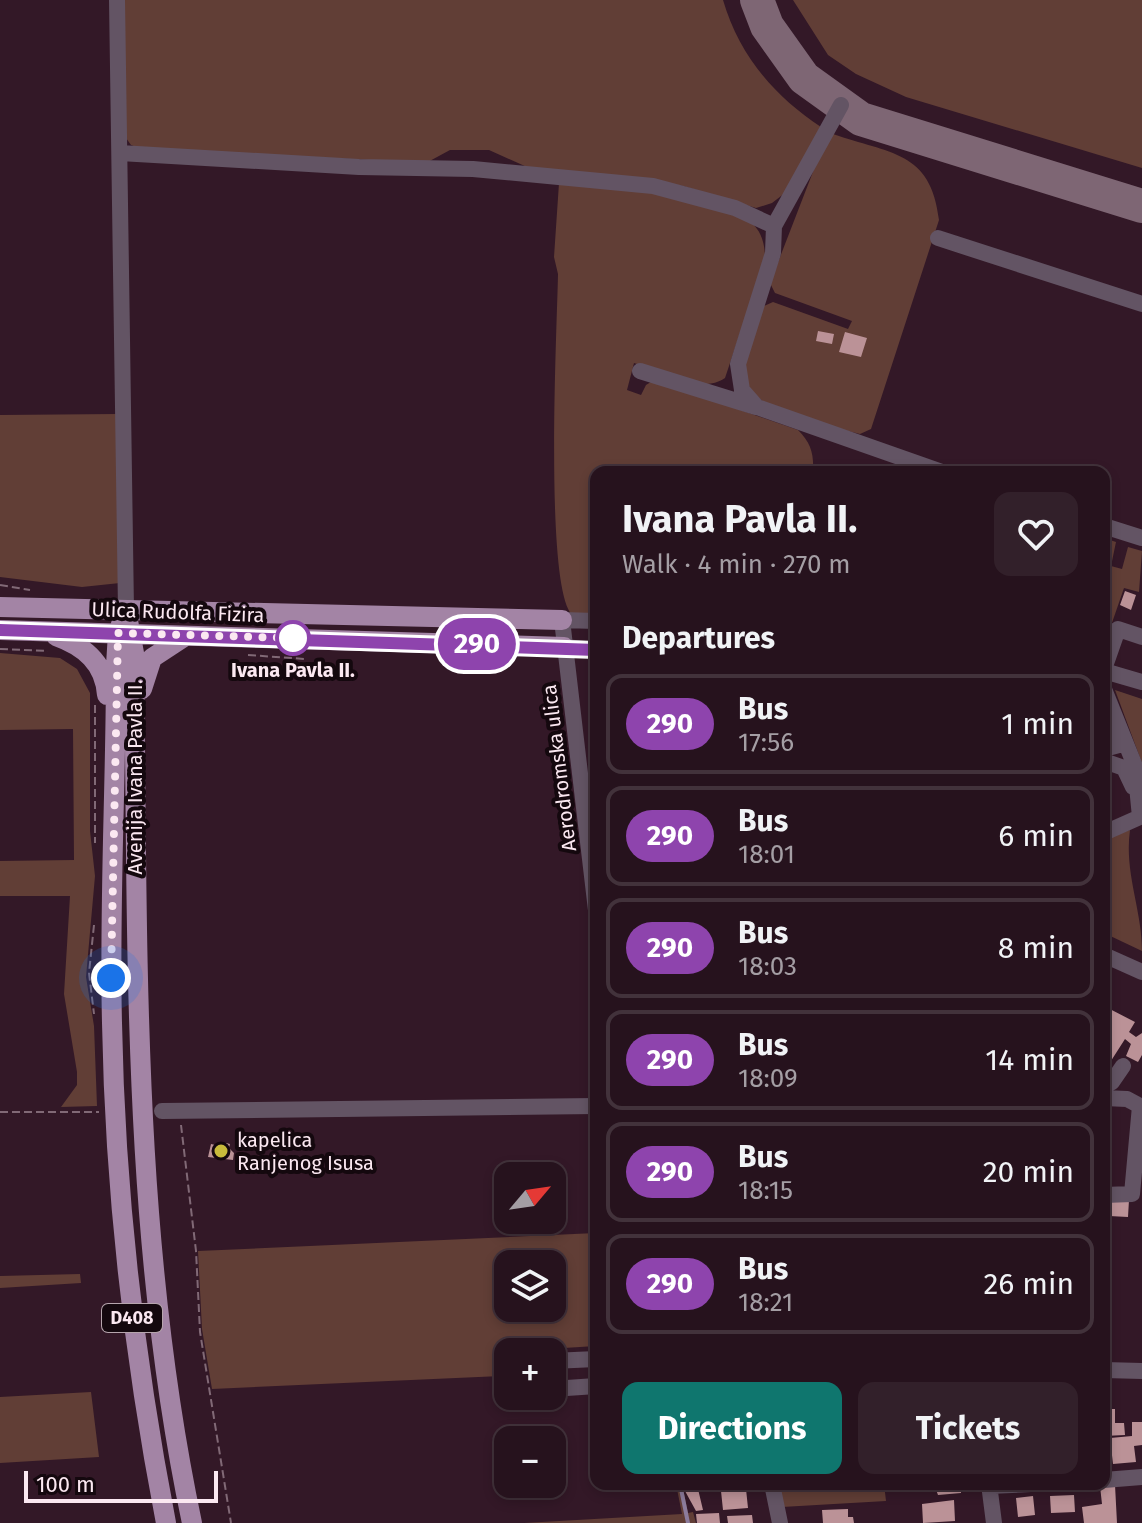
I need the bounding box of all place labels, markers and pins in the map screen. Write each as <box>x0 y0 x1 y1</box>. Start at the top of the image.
marker: Ivana Pavla II. <box>276 621 310 655</box>
place label: Ivana Pavla II. <box>231 658 355 682</box>
place label: kapelica Ranjenog Isusa <box>237 1128 374 1175</box>
marker: kapelica Ranjenog Isusa <box>212 1142 230 1160</box>

